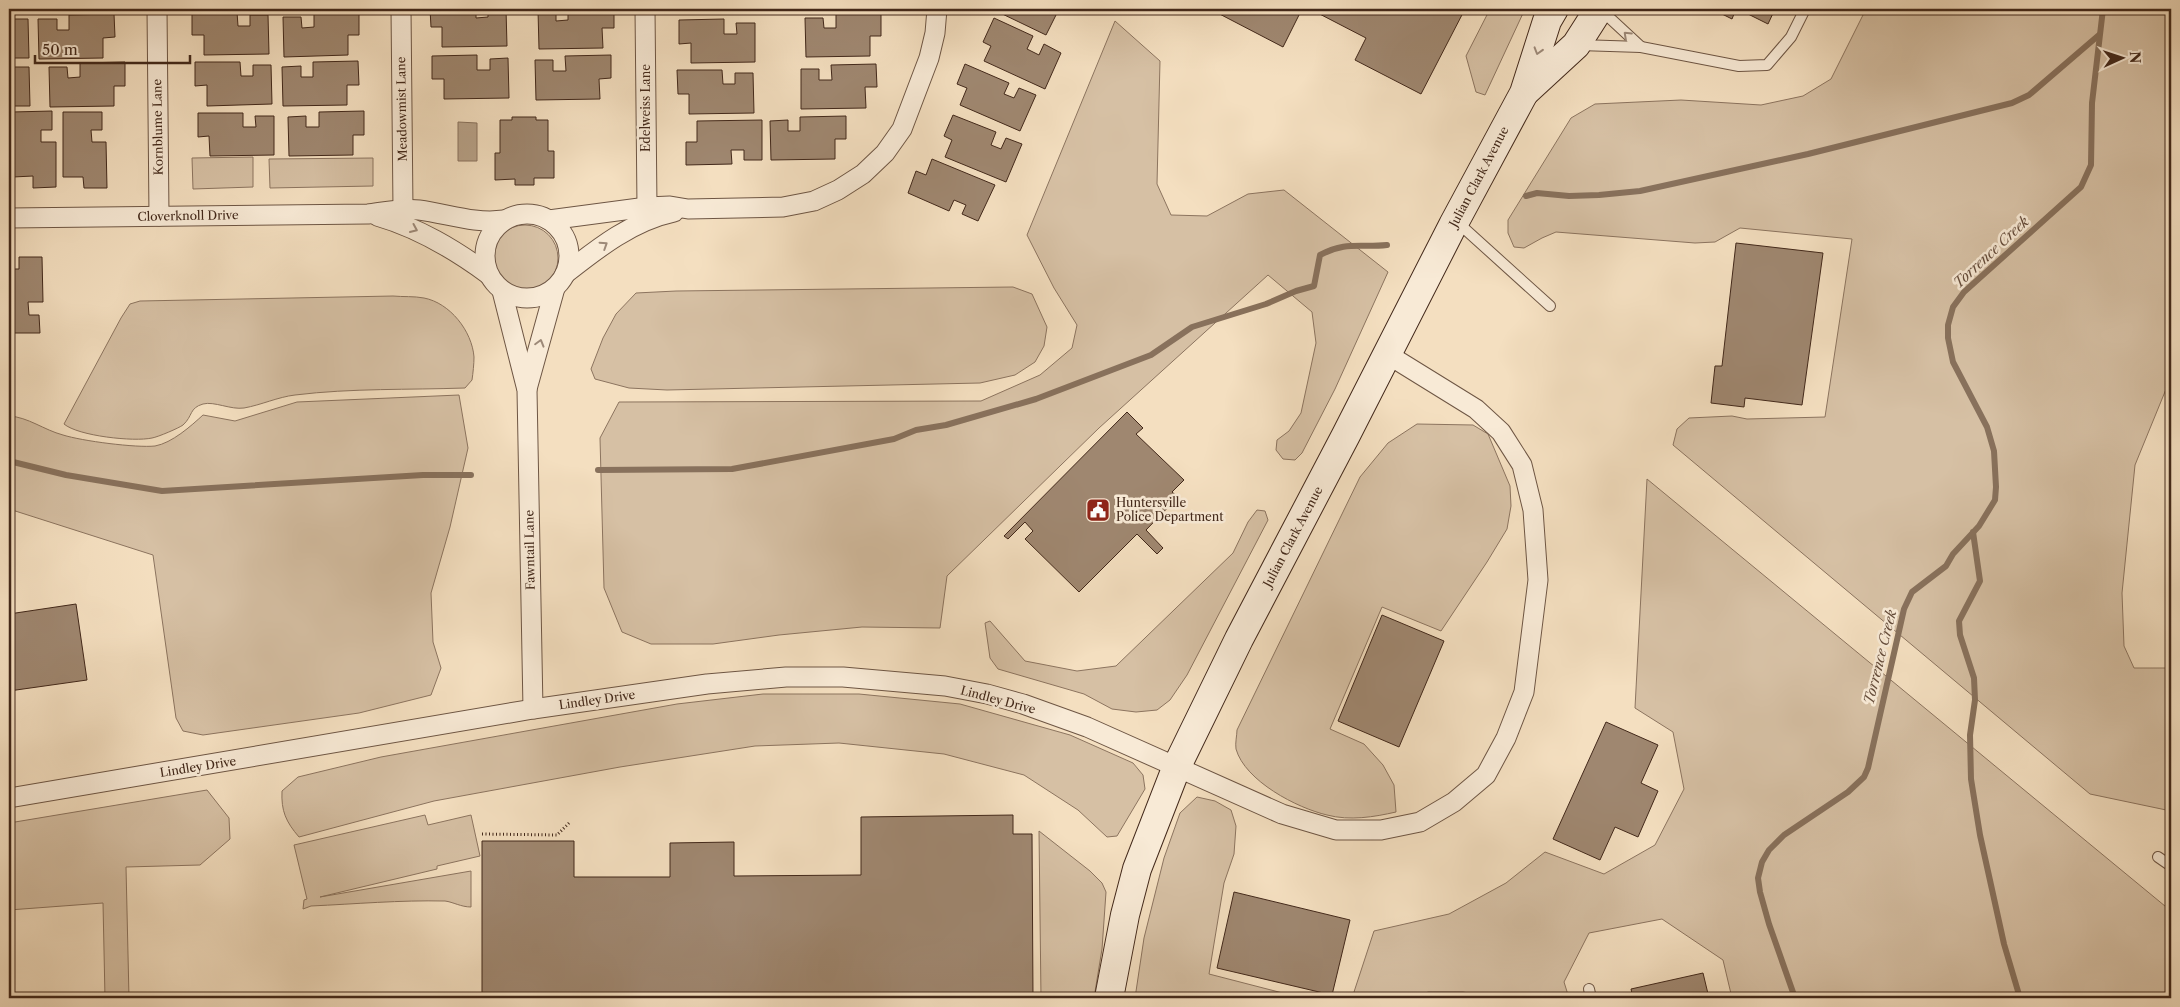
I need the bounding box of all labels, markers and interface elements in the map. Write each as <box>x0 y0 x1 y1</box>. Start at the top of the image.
scale bar <box>35 32 190 64</box>
one-way arrow <box>1624 32 1633 41</box>
north arrow <box>2098 32 2148 82</box>
text: 50 m <box>42 40 78 59</box>
one-way arrow <box>1533 46 1543 54</box>
text: N <box>2126 51 2144 64</box>
street label: Meadowmist Lane <box>393 56 410 162</box>
street label: Edelweiss Lane <box>638 64 653 152</box>
street label: Kornblume Lane <box>149 78 166 175</box>
street label: Julian Clark Avenue <box>1445 124 1512 232</box>
street label: Cloverknoll Drive <box>137 207 239 224</box>
water label: Torrence Creek <box>1949 212 2033 292</box>
one-way arrow <box>409 223 418 233</box>
one-way arrow <box>599 241 608 251</box>
one-way arrow <box>534 339 544 348</box>
street label: Julian Clark Avenue <box>1259 484 1326 592</box>
place label: Huntersville Police Department <box>1116 495 1224 524</box>
public building icon: Huntersville Police Department <box>1085 497 1111 523</box>
street label: Fawntail Lane <box>521 509 538 590</box>
water label: Torrence Creek <box>1860 607 1901 706</box>
street label: Lindley Drive <box>959 682 1038 717</box>
street label: Lindley Drive <box>558 687 636 712</box>
street label: Lindley Drive <box>159 753 237 780</box>

